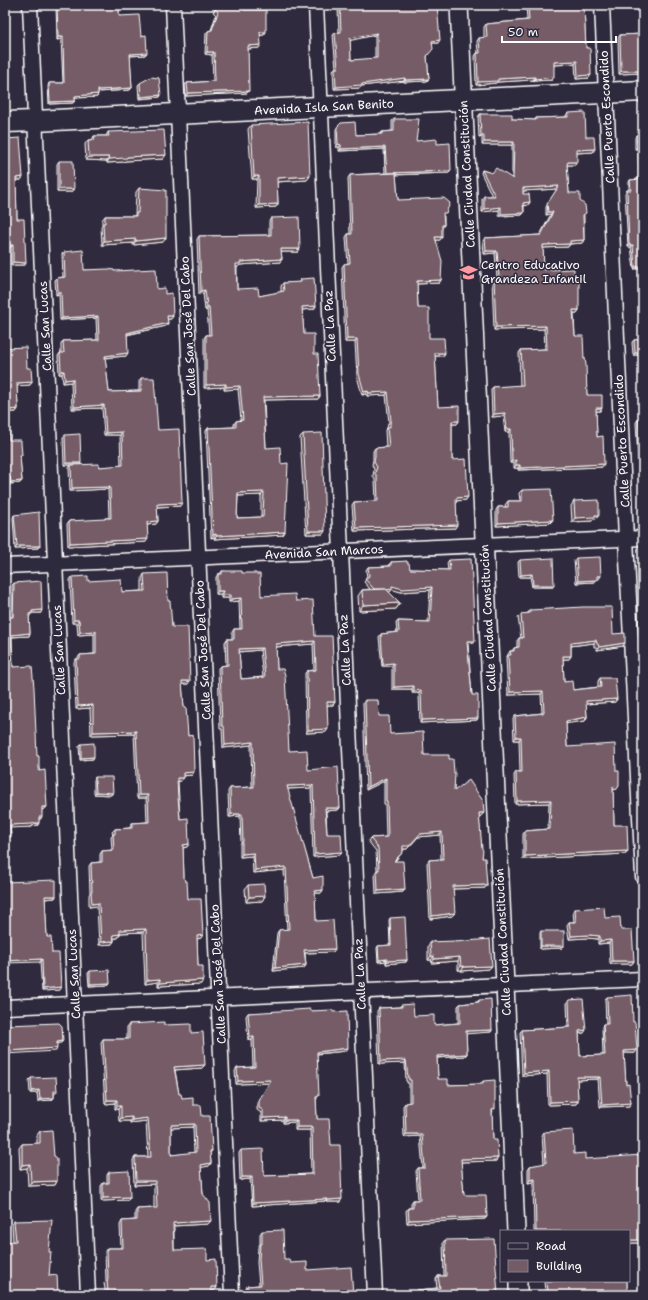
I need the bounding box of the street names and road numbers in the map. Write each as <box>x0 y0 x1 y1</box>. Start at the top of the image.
street label: Calle Puerto Escondido <box>596 50 618 184</box>
street label: Avenida Isla San Benito <box>254 95 394 119</box>
street label: Calle Ciudad Constitución <box>455 100 479 248</box>
street label: Calle San José Del Cabo <box>176 256 200 396</box>
street label: Calle San Lucas <box>35 280 55 371</box>
street label: Calle La Paz <box>320 290 340 362</box>
street label: Calle Puerto Escondido <box>611 374 633 508</box>
street label: Avenida San Marcos <box>264 541 384 563</box>
street label: Calle Ciudad Constitución <box>476 544 500 692</box>
street label: Calle San José Del Cabo <box>191 580 215 720</box>
street label: Calle San Lucas <box>49 604 69 695</box>
street label: Calle La Paz <box>335 614 355 686</box>
street label: Calle Ciudad Constitución <box>491 868 515 1016</box>
street label: Calle San José Del Cabo <box>206 904 230 1044</box>
street label: Calle San Lucas <box>64 928 84 1019</box>
street label: Calle La Paz <box>350 938 370 1010</box>

